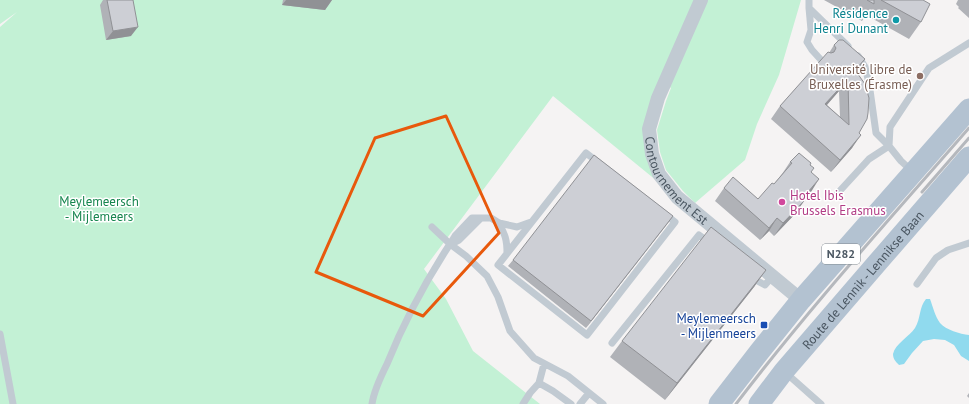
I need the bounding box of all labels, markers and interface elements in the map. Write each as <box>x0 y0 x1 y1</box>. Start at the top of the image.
place label: Résidence Henri Dunant <box>814 5 889 37</box>
marker: Résidence Henri Dunant <box>891 15 901 25</box>
place label: Université libre de Bruxelles (Érasme) <box>809 61 912 93</box>
marker: Université libre de Bruxelles (Érasme) <box>915 71 925 81</box>
street label: Contournement Est <box>641 135 712 229</box>
place label: Hotel Ibis Brussels Erasmus <box>790 187 886 219</box>
park label: Meylemeersch - Mijlemeers <box>59 193 139 225</box>
marker: Hotel Ibis Brussels Erasmus <box>777 197 787 207</box>
street label: Route de Lennik - Lennikse Baan <box>799 207 928 353</box>
road number: N282 <box>822 244 860 264</box>
place label: Meylemeersch - Mijlenmeers <box>676 310 756 342</box>
marker: Meylemeersch - Mijlenmeers <box>759 320 769 330</box>

